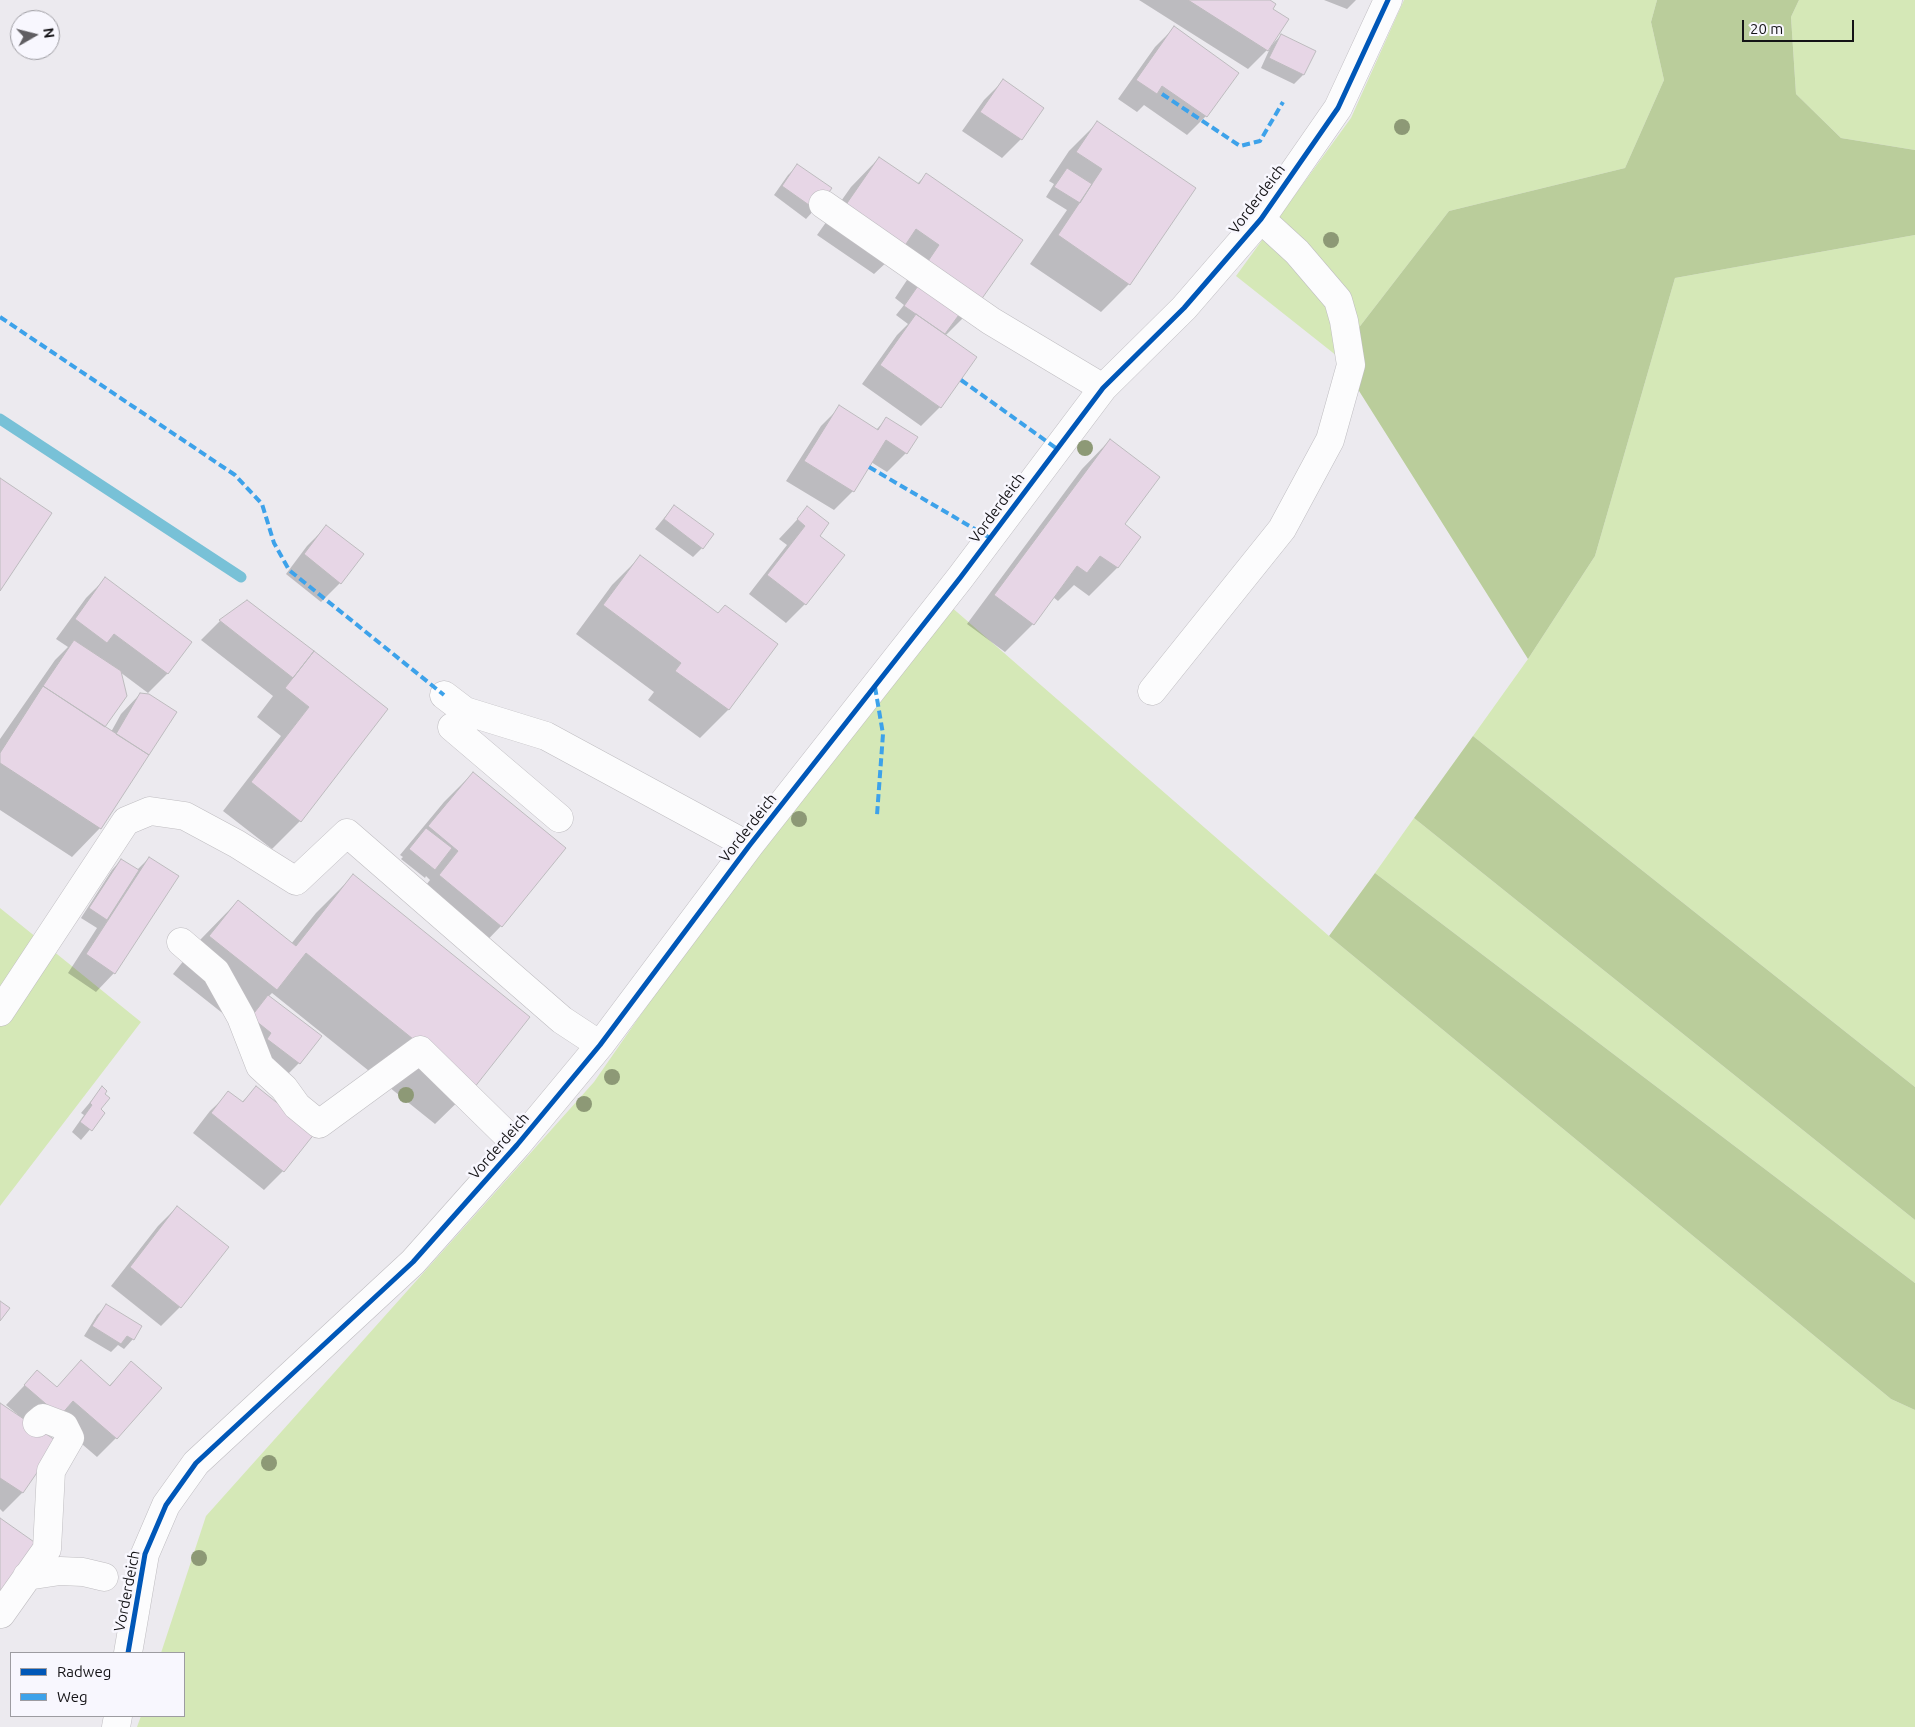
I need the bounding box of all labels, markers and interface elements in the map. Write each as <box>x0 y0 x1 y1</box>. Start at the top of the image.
north arrow <box>10 10 60 60</box>
scale bar <box>1745 10 1858 42</box>
text: 20 m <box>1750 20 1783 37</box>
text: N <box>40 27 58 39</box>
street label: Vorderdeich <box>1225 161 1289 237</box>
street label: Vorderdeich <box>966 469 1028 547</box>
street label: Vorderdeich <box>716 790 780 866</box>
street label: Vorderdeich <box>465 1109 533 1183</box>
street label: Vorderdeich <box>110 1549 144 1633</box>
legend <box>10 1652 185 1717</box>
text: Radweg <box>57 1663 111 1680</box>
text: Weg <box>57 1688 88 1705</box>

